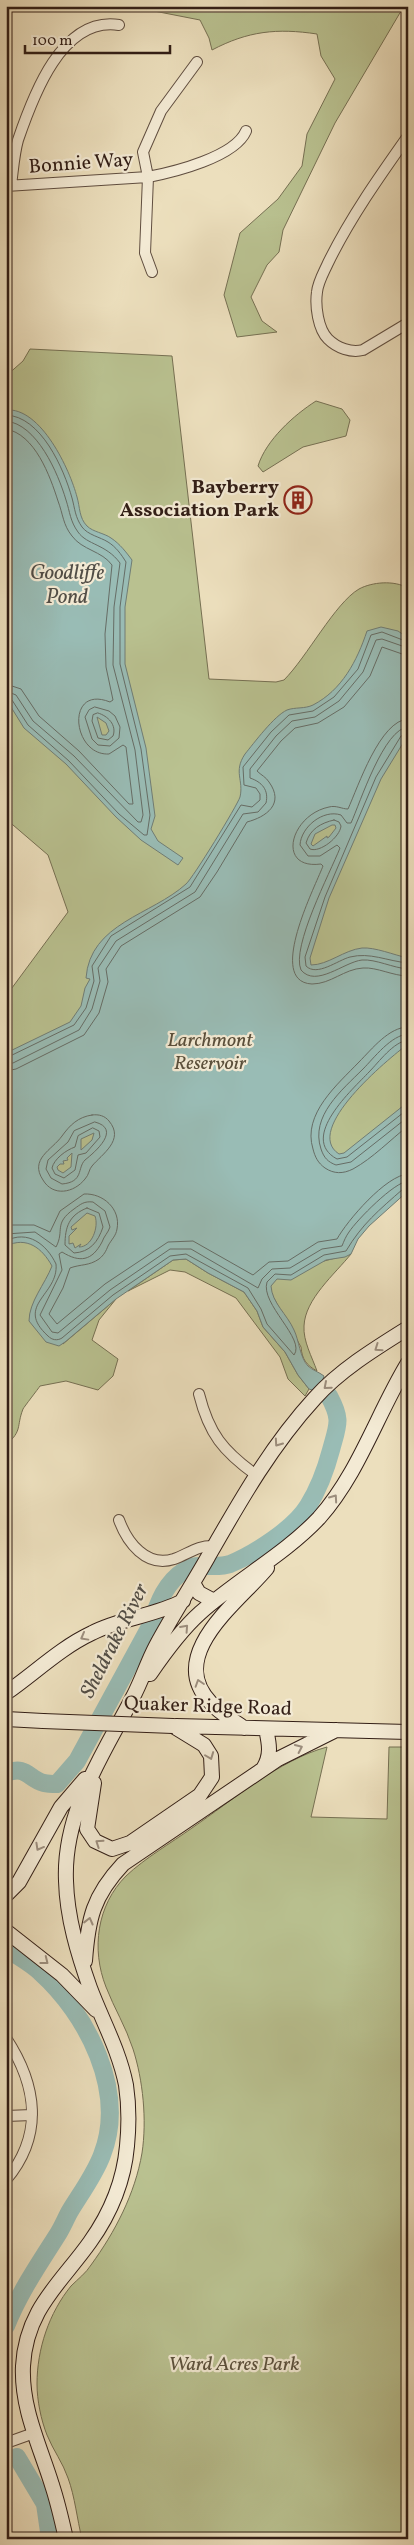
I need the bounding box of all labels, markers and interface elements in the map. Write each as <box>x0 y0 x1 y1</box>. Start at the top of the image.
scale bar <box>25 22 170 54</box>
text: 100 m <box>32 31 72 52</box>
street label: Bonnie Way <box>28 146 134 182</box>
place label: Bayberry Association Park <box>120 474 279 525</box>
building icon: Bayberry Association Park <box>283 485 313 515</box>
water label: Goodliffe Pond <box>30 559 104 612</box>
park label: Larchmont Reservoir <box>167 1027 253 1078</box>
one-way arrow <box>375 1343 384 1351</box>
one-way arrow <box>324 1380 333 1389</box>
one-way arrow <box>275 1437 284 1447</box>
one-way arrow <box>328 1494 337 1504</box>
water label: Sheldrake River <box>74 1579 156 1703</box>
one-way arrow <box>179 1625 188 1634</box>
one-way arrow <box>80 1631 89 1641</box>
one-way arrow <box>195 1679 205 1687</box>
street label: Quaker Ridge Road <box>123 1690 293 1724</box>
one-way arrow <box>294 1743 303 1754</box>
one-way arrow <box>204 1751 214 1760</box>
one-way arrow <box>95 1840 105 1849</box>
one-way arrow <box>35 1842 45 1851</box>
one-way arrow <box>83 1917 94 1926</box>
one-way arrow <box>39 1956 48 1964</box>
park label: Ward Acres Park <box>168 2351 300 2379</box>

